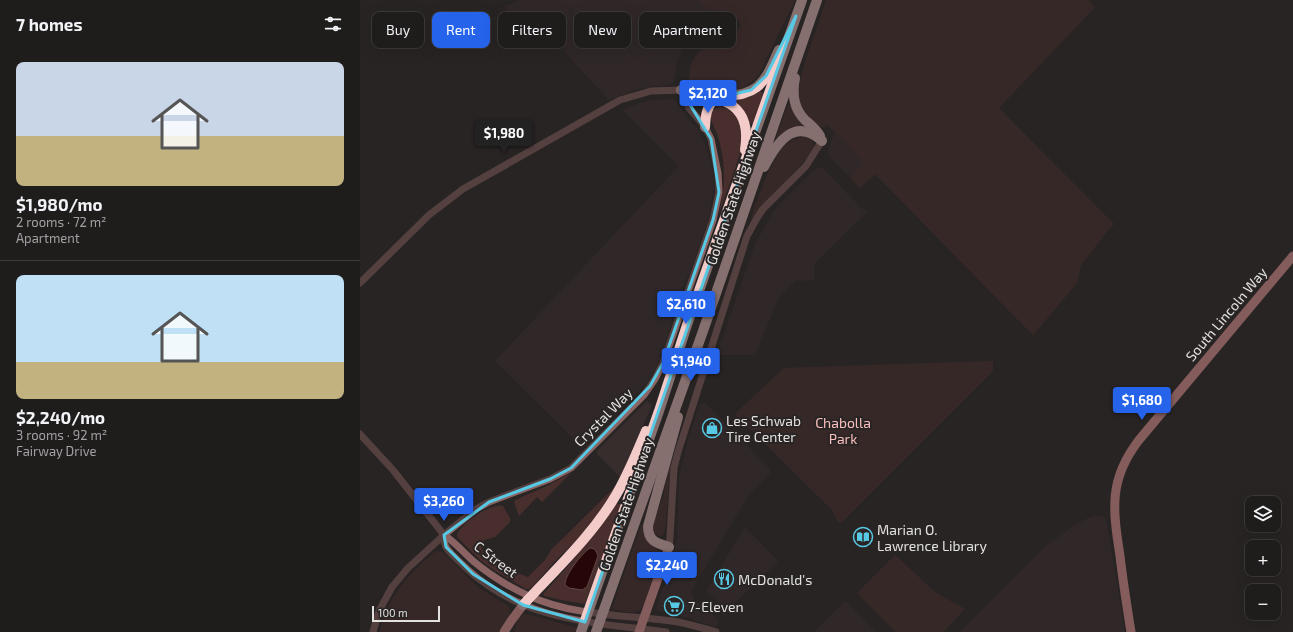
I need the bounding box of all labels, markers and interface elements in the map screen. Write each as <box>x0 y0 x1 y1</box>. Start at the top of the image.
chip: Buy <box>372 12 424 48</box>
chip: Rent <box>432 12 490 48</box>
chip: Filters <box>498 12 566 48</box>
chip: New <box>574 12 631 48</box>
chip: Apartment <box>639 12 736 48</box>
icon: filters <box>322 13 344 35</box>
text: 7 homes <box>16 14 83 34</box>
pin: $2,120 <box>675 80 741 114</box>
text: $2,120 <box>688 85 728 101</box>
icon: home <box>144 88 216 160</box>
pin: $1,980 <box>471 120 537 154</box>
text: $1,980 <box>484 125 524 141</box>
street label: Golden State Highway <box>702 129 764 267</box>
text: $1,980/mo <box>16 194 103 214</box>
text: 2 rooms · 72 m² <box>16 214 107 230</box>
text: Apartment <box>16 230 80 246</box>
street label: South Lincoln Way <box>1182 263 1271 364</box>
pin: $2,610 <box>653 291 719 325</box>
text: $2,610 <box>666 296 706 312</box>
icon: home <box>144 301 216 373</box>
pin: $1,940 <box>658 348 724 382</box>
text: $1,940 <box>671 353 711 369</box>
street label: Crystal Way <box>570 384 636 450</box>
pin: $1,680 <box>1109 387 1175 421</box>
text: $1,680 <box>1122 392 1162 408</box>
text: $2,240/mo <box>16 407 105 427</box>
place label: Les Schwab Tire Center <box>726 412 801 445</box>
park label: Chabolla Park <box>815 414 871 447</box>
shop icon: Les Schwab Tire Center <box>701 417 723 439</box>
text: 3 rooms · 92 m² <box>16 427 107 443</box>
street label: Golden State Highway <box>595 435 657 573</box>
text: Fairway Drive <box>16 443 96 459</box>
pin: $3,260 <box>411 488 477 522</box>
text: $3,260 <box>423 493 465 509</box>
map controls <box>1245 496 1281 620</box>
button: layers <box>1245 496 1281 532</box>
place label: Marian O. Lawrence Library <box>877 521 987 554</box>
library icon: Marian O. Lawrence Library <box>852 526 874 548</box>
street label: C Street <box>471 537 521 581</box>
button: + <box>1245 540 1281 576</box>
pin: $2,240 <box>634 552 700 586</box>
text: $2,240 <box>646 557 688 573</box>
restaurant icon: McDonald's <box>713 568 735 590</box>
place label: McDonald's <box>738 571 812 588</box>
button: − <box>1245 584 1281 620</box>
supermarket icon: 7-Eleven <box>663 595 685 617</box>
place label: 7-Eleven <box>688 598 744 615</box>
scale bar <box>372 604 440 623</box>
text: 100 m <box>378 606 408 619</box>

